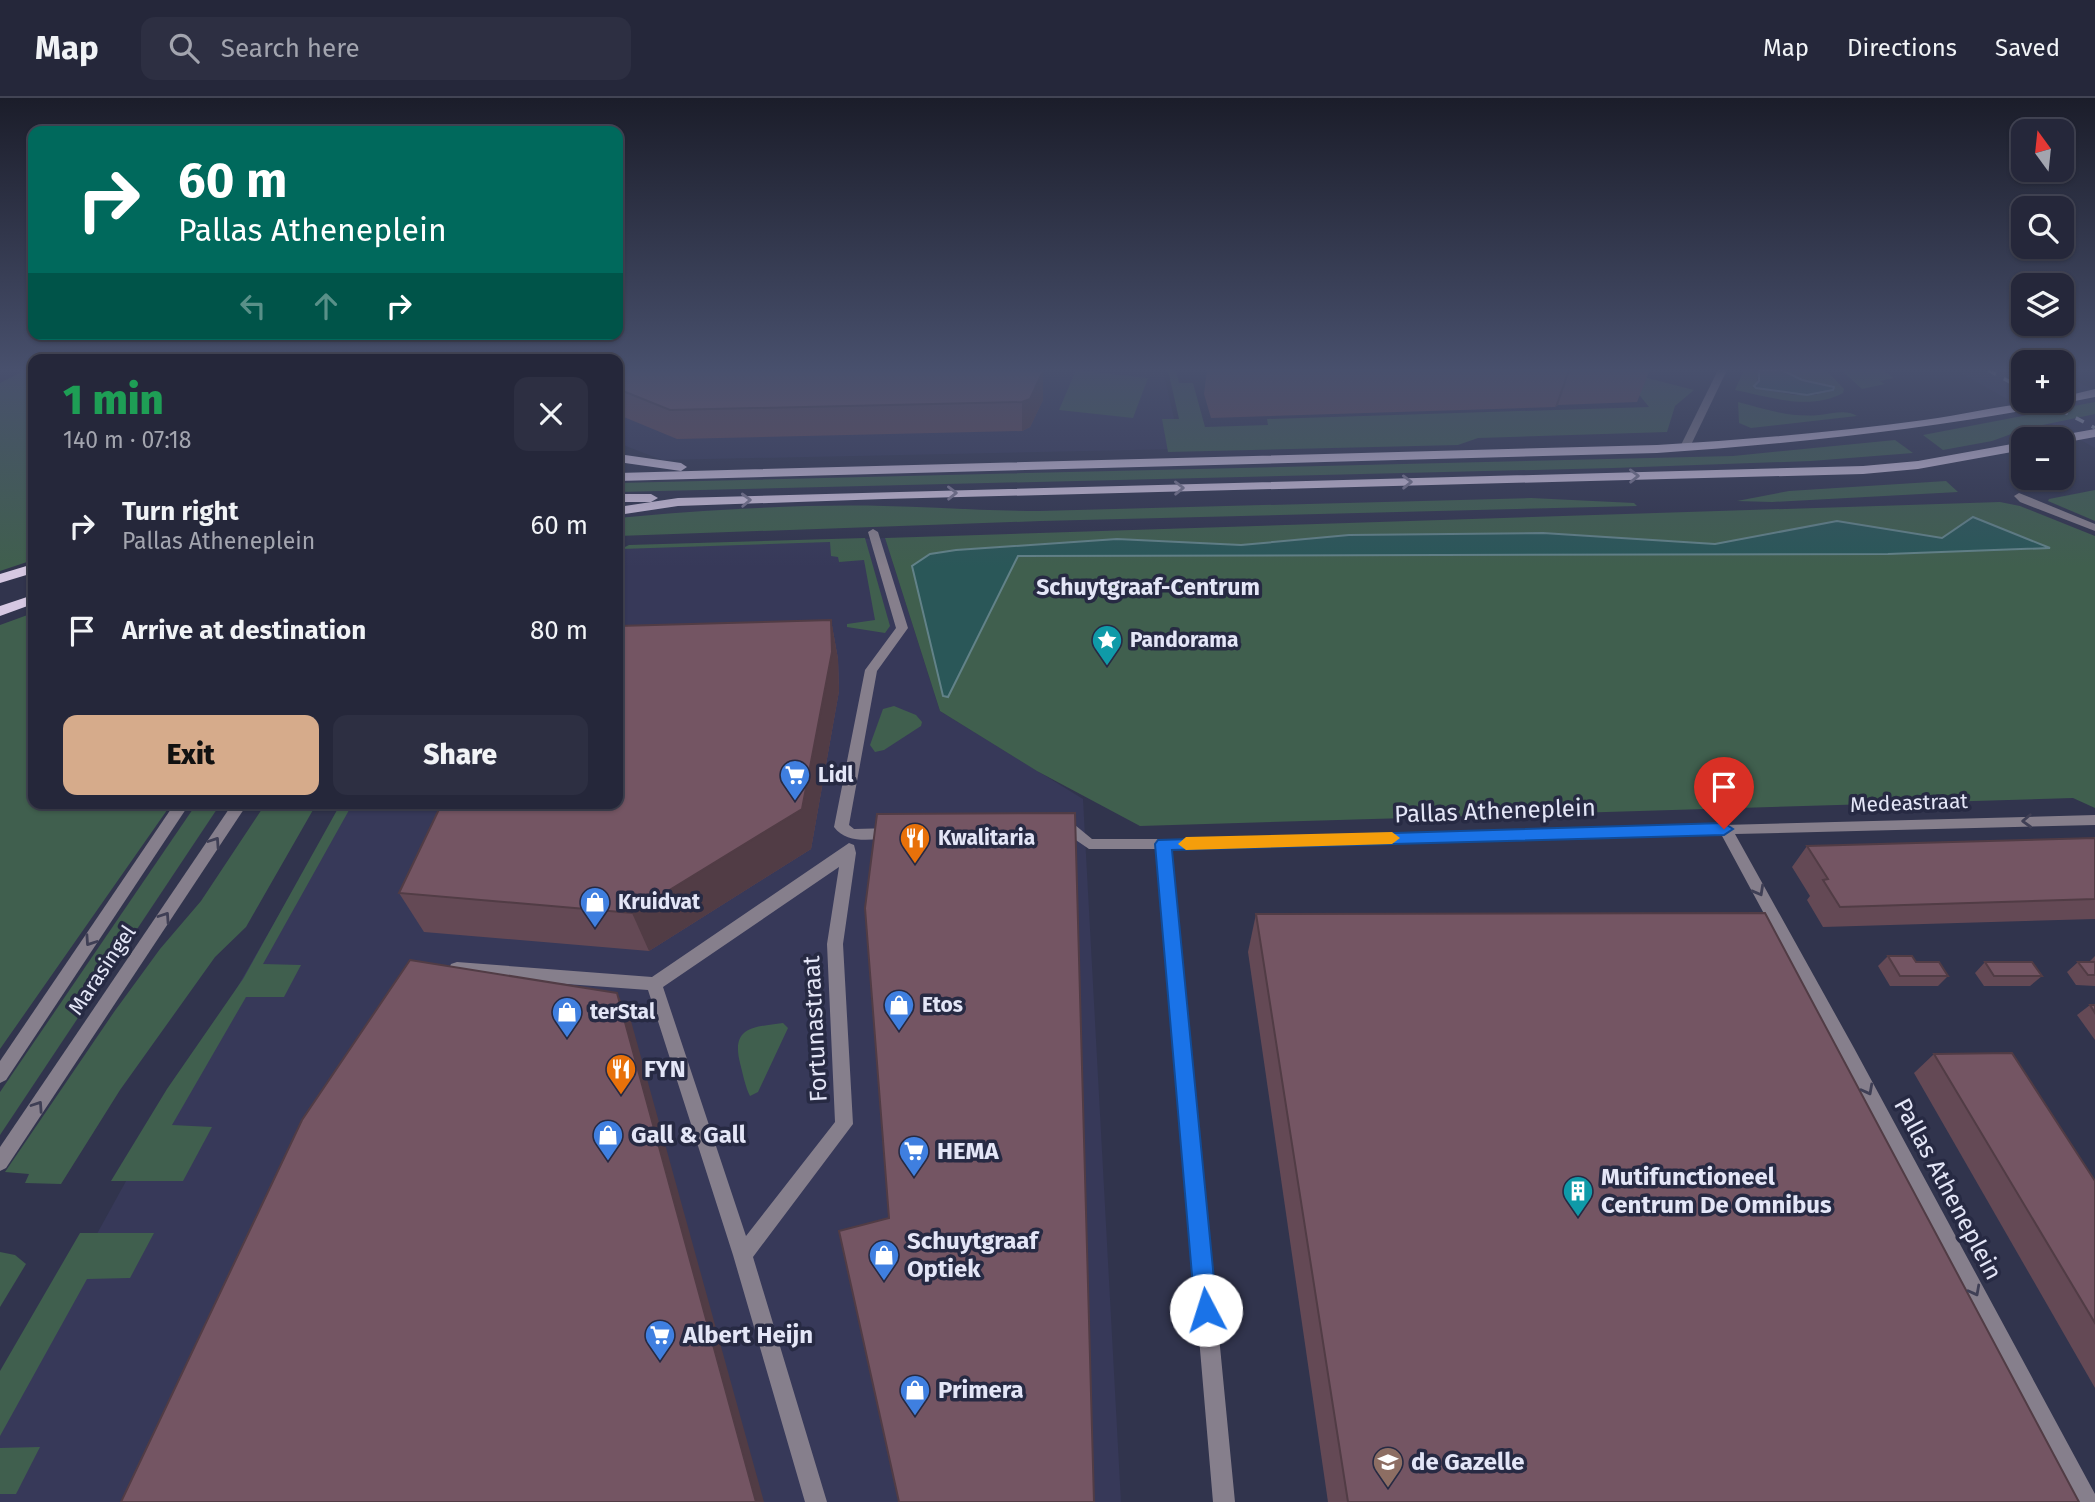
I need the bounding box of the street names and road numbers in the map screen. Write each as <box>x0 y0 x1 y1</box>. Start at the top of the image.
street label: Medeastraat <box>1850 788 1969 818</box>
street label: Pallas Atheneplein <box>1394 793 1596 829</box>
street label: Marasingel <box>63 920 141 1020</box>
street label: Fortunastraat <box>797 955 833 1103</box>
street label: Pallas Atheneplein <box>1888 1093 2008 1285</box>

